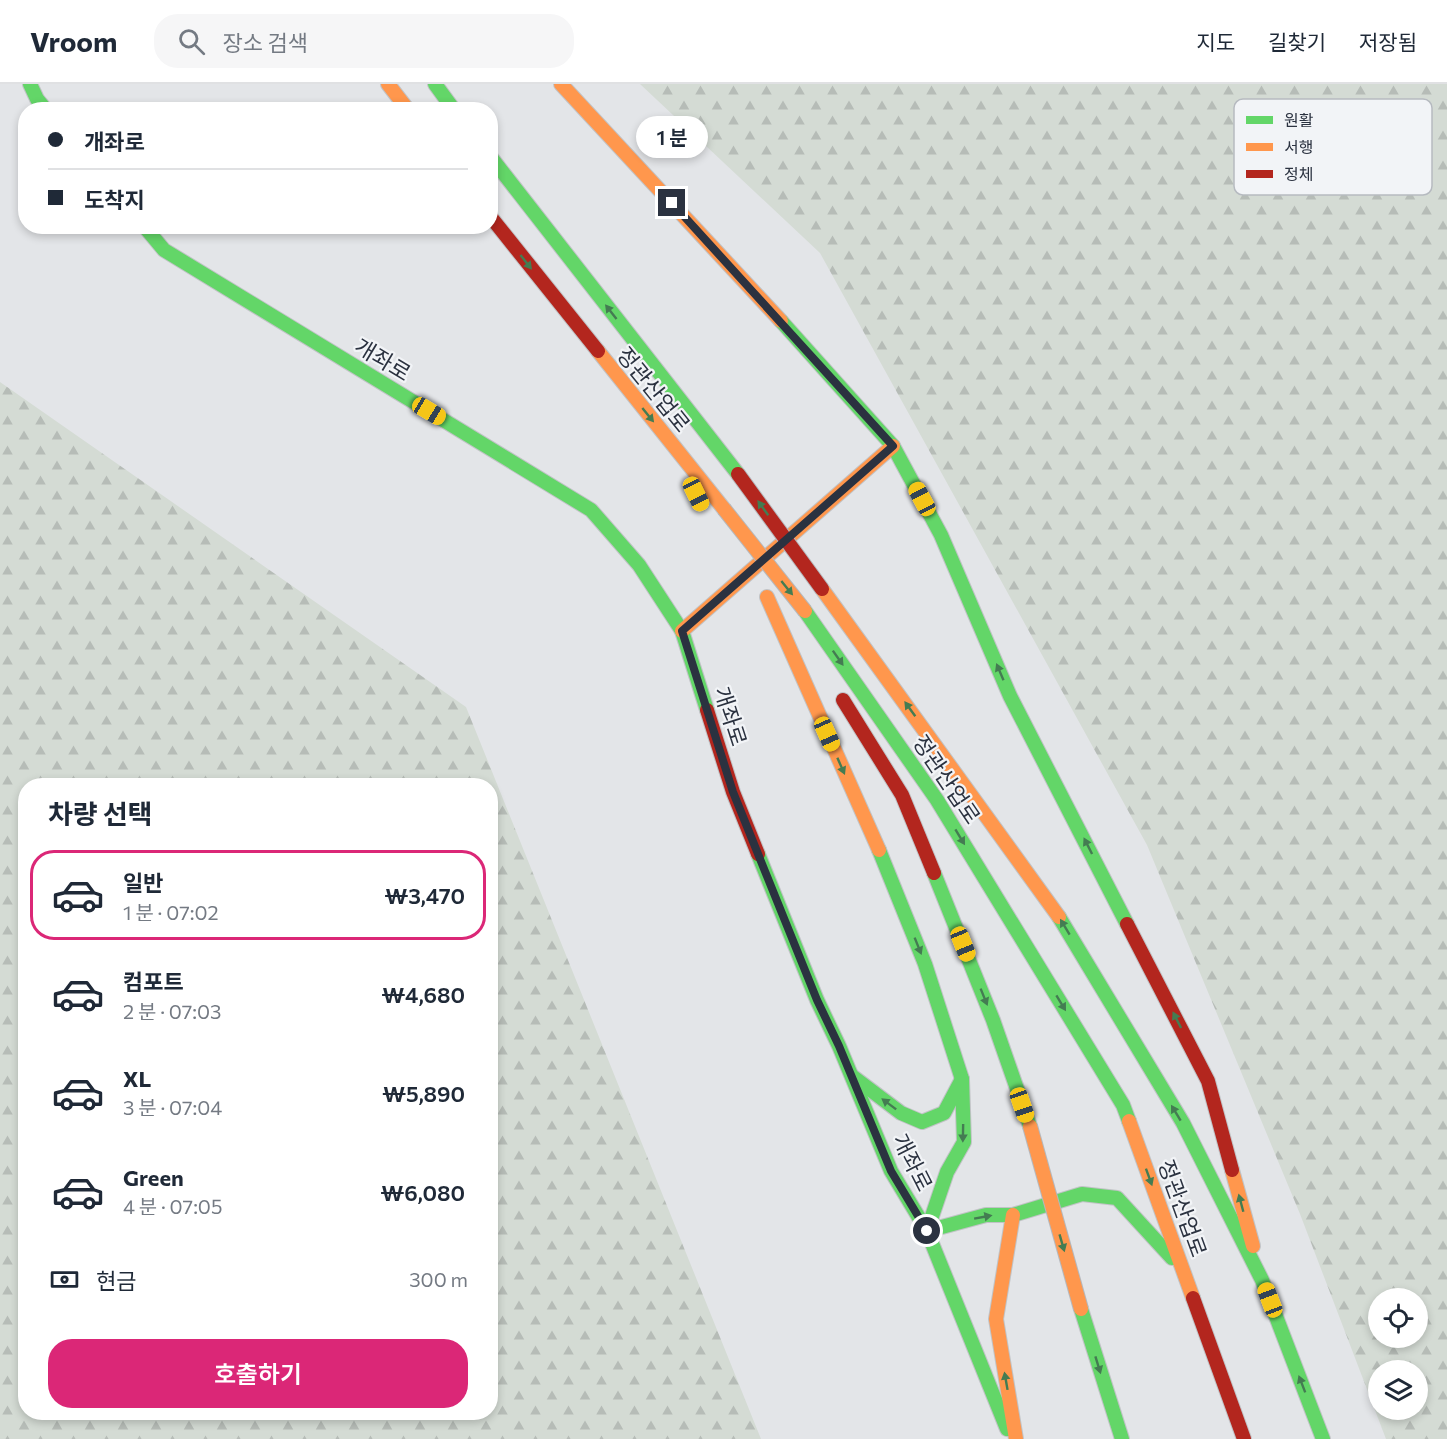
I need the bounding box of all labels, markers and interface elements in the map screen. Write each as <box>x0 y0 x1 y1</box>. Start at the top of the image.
search box <box>154 14 574 68</box>
text: Vroom <box>30 24 118 58</box>
icon: search <box>175 25 208 58</box>
text: 장소 검색 <box>223 29 308 56</box>
text: 지도 <box>1196 29 1235 54</box>
text: 길찾기 <box>1268 29 1326 54</box>
text: 저장됨 <box>1359 29 1417 54</box>
legend <box>1234 99 1432 195</box>
text: 원활 <box>1284 110 1314 129</box>
callout: 1 분 <box>636 116 708 158</box>
text: 1 분 <box>656 125 688 149</box>
text: 개좌로 <box>84 128 145 155</box>
text: 서행 <box>1284 137 1313 156</box>
text: 정체 <box>1284 164 1313 183</box>
text: 도착지 <box>84 186 145 213</box>
route end <box>658 189 685 216</box>
one-way arrow <box>520 254 533 270</box>
one-way arrow <box>606 304 618 319</box>
street label: 개좌로 <box>350 332 416 386</box>
street label: 정관산업로 <box>612 341 696 437</box>
car <box>409 394 449 428</box>
one-way arrow <box>641 407 653 422</box>
car <box>680 474 712 514</box>
car <box>906 479 938 519</box>
one-way arrow <box>757 501 769 517</box>
one-way arrow <box>780 580 793 596</box>
one-way arrow <box>832 651 844 666</box>
one-way arrow <box>995 663 1005 681</box>
street label: 개좌로 <box>709 683 753 749</box>
one-way arrow <box>905 702 917 717</box>
car <box>811 714 843 754</box>
street label: 정관산업로 <box>908 730 986 828</box>
one-way arrow <box>836 758 846 776</box>
text: 차량 선택 <box>48 797 153 830</box>
one-way arrow <box>955 829 966 845</box>
one-way arrow <box>1083 838 1092 855</box>
icon: car <box>51 868 105 922</box>
text: 일반 <box>123 869 163 896</box>
text: ₩3,470 <box>385 882 465 909</box>
text: 1 분 · 07:02 <box>123 900 219 924</box>
one-way arrow <box>1060 919 1071 935</box>
car <box>948 924 978 964</box>
one-way arrow <box>913 937 923 955</box>
icon: car <box>51 967 105 1021</box>
text: 컴포트 <box>123 968 184 995</box>
text: ₩4,680 <box>381 981 465 1008</box>
one-way arrow <box>980 988 989 1006</box>
one-way arrow <box>1056 995 1067 1012</box>
text: 2 분 · 07:03 <box>123 999 221 1023</box>
one-way arrow <box>1172 1011 1182 1029</box>
text: XL <box>123 1065 151 1092</box>
icon: car <box>51 1066 105 1120</box>
text: ₩5,890 <box>382 1080 465 1107</box>
car <box>1008 1085 1036 1125</box>
text: 3 분 · 07:04 <box>123 1095 222 1119</box>
one-way arrow <box>881 1098 897 1110</box>
one-way arrow <box>1171 1105 1182 1121</box>
one-way arrow <box>959 1124 968 1143</box>
street label: 개좌로 <box>887 1129 939 1195</box>
street label: 정관산업로 <box>1153 1156 1213 1260</box>
text: Green <box>123 1164 184 1191</box>
icon: car <box>51 1165 105 1219</box>
one-way arrow <box>1145 1168 1155 1186</box>
text: ₩6,080 <box>380 1179 465 1206</box>
text: 4 분 · 07:05 <box>123 1194 222 1218</box>
one-way arrow <box>1236 1194 1246 1212</box>
one-way arrow <box>974 1212 993 1221</box>
route start <box>913 1217 940 1244</box>
one-way arrow <box>1058 1234 1068 1252</box>
icon: cash <box>48 1263 81 1296</box>
text: 현금 <box>96 1267 136 1294</box>
text: 300 m <box>409 1267 468 1291</box>
car <box>1255 1280 1285 1320</box>
map controls <box>1368 1288 1428 1420</box>
button: locate <box>1368 1288 1428 1348</box>
button: 호출하기 <box>48 1339 468 1408</box>
one-way arrow <box>1094 1356 1104 1374</box>
button: layers <box>1368 1360 1428 1420</box>
one-way arrow <box>1002 1372 1011 1391</box>
one-way arrow <box>1297 1375 1306 1393</box>

